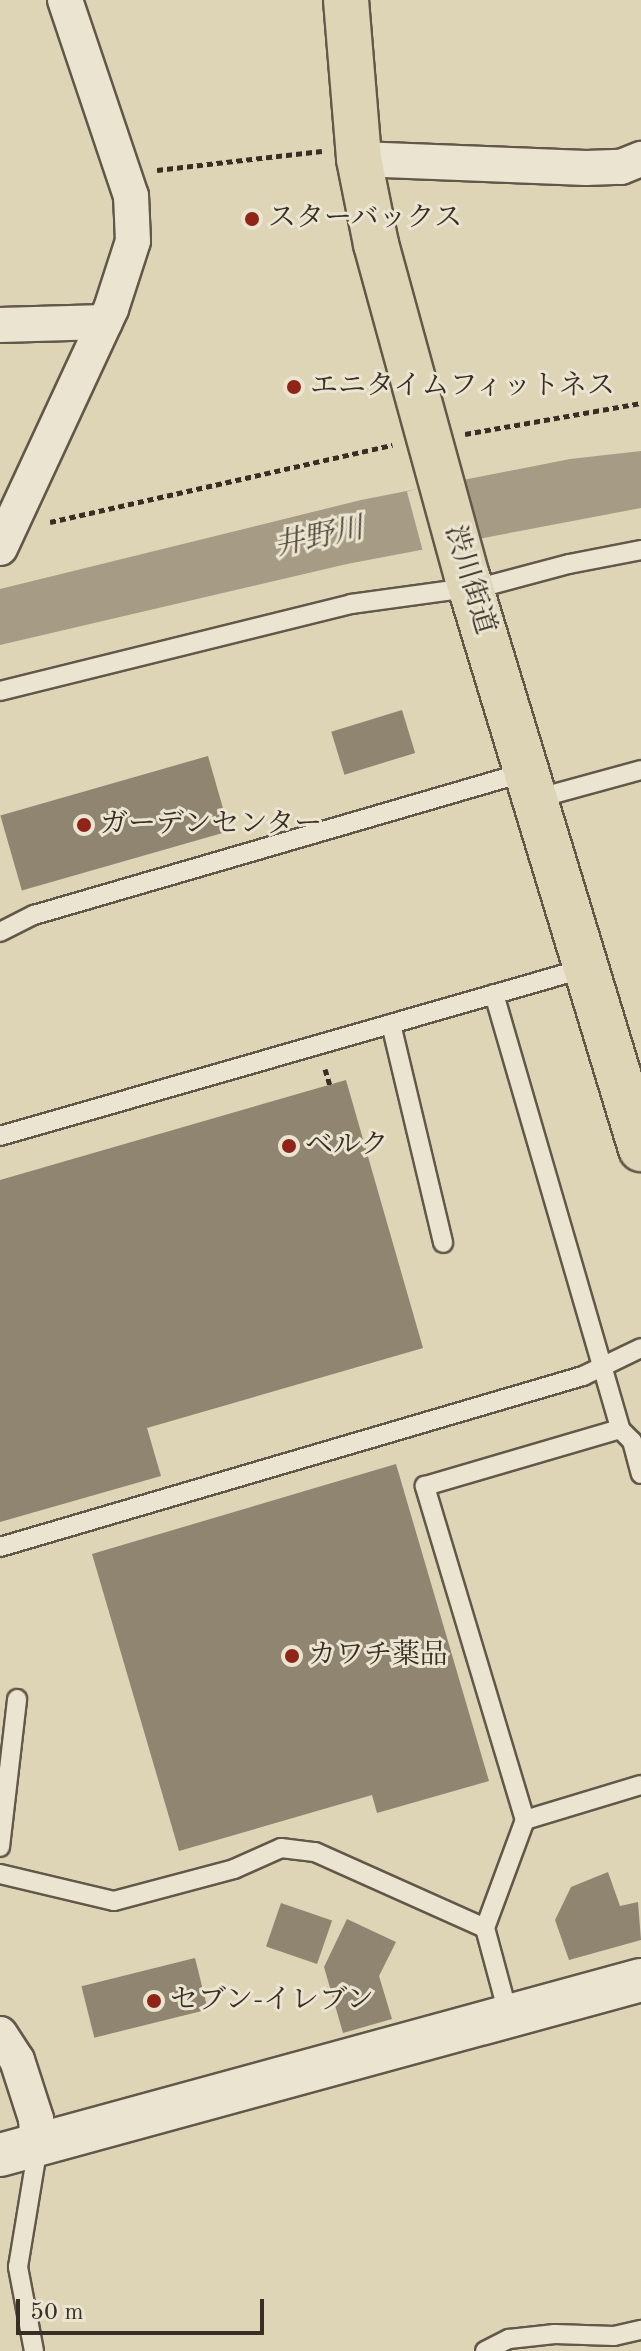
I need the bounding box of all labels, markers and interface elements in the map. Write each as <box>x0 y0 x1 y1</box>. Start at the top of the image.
place label: スターバックス <box>268 202 464 236</box>
marker: スターバックス <box>243 210 261 228</box>
place label: エニタイムフィットネス <box>310 370 618 404</box>
marker: エニタイムフィットネス <box>285 378 303 396</box>
water label: 井野川 <box>271 511 367 565</box>
street label: 渋川街道 <box>437 522 501 638</box>
place label: ガーデンセンター <box>100 808 324 842</box>
marker: ガーデンセンター <box>75 816 93 834</box>
place label: ベルク <box>305 1129 389 1163</box>
marker: ベルク <box>280 1137 298 1155</box>
place label: カワチ薬品 <box>308 1639 448 1673</box>
marker: カワチ薬品 <box>283 1647 301 1665</box>
place label: セブン-イレブン <box>170 1984 376 2018</box>
marker: セブン-イレブン <box>145 1992 163 2010</box>
scale bar <box>20 2283 268 2333</box>
text: 50 m <box>30 2301 84 2325</box>

